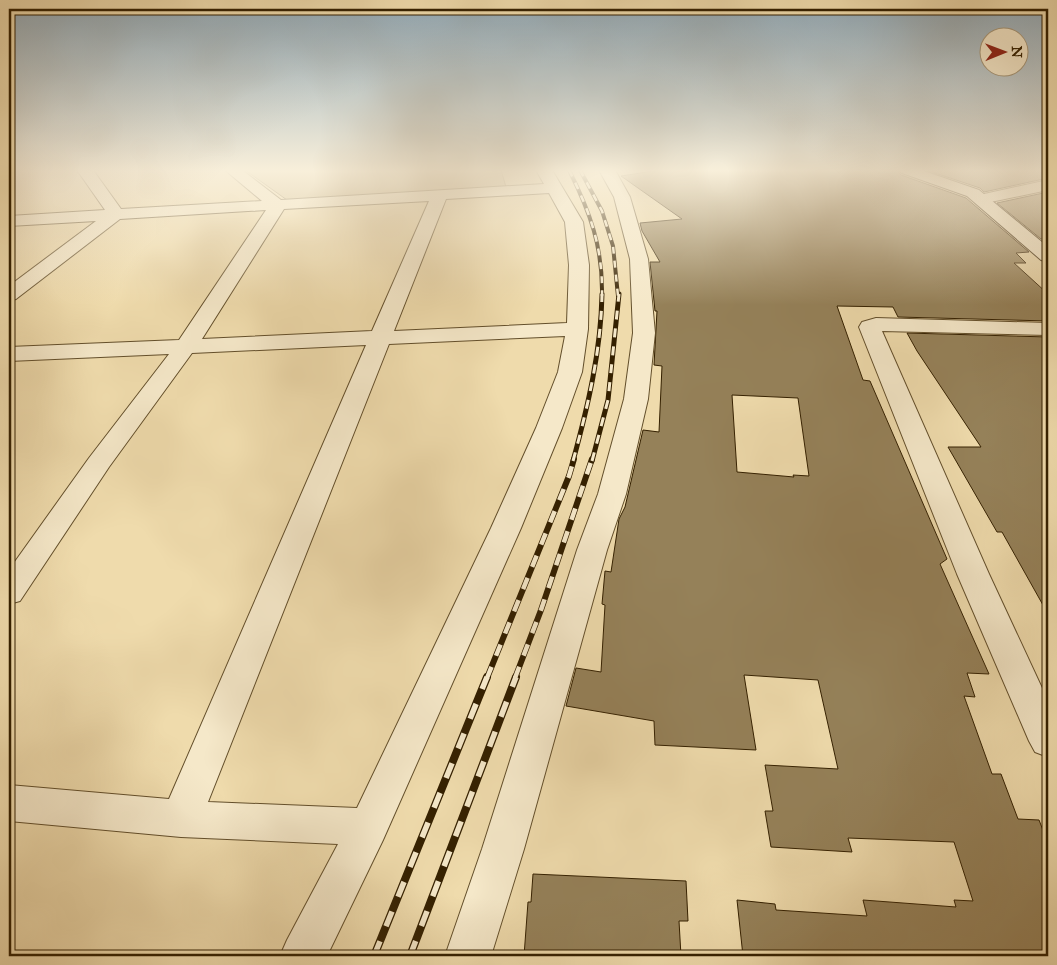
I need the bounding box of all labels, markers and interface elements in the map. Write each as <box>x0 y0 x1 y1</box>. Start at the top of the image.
north arrow <box>980 28 1030 78</box>
text: N <box>1008 46 1025 58</box>

